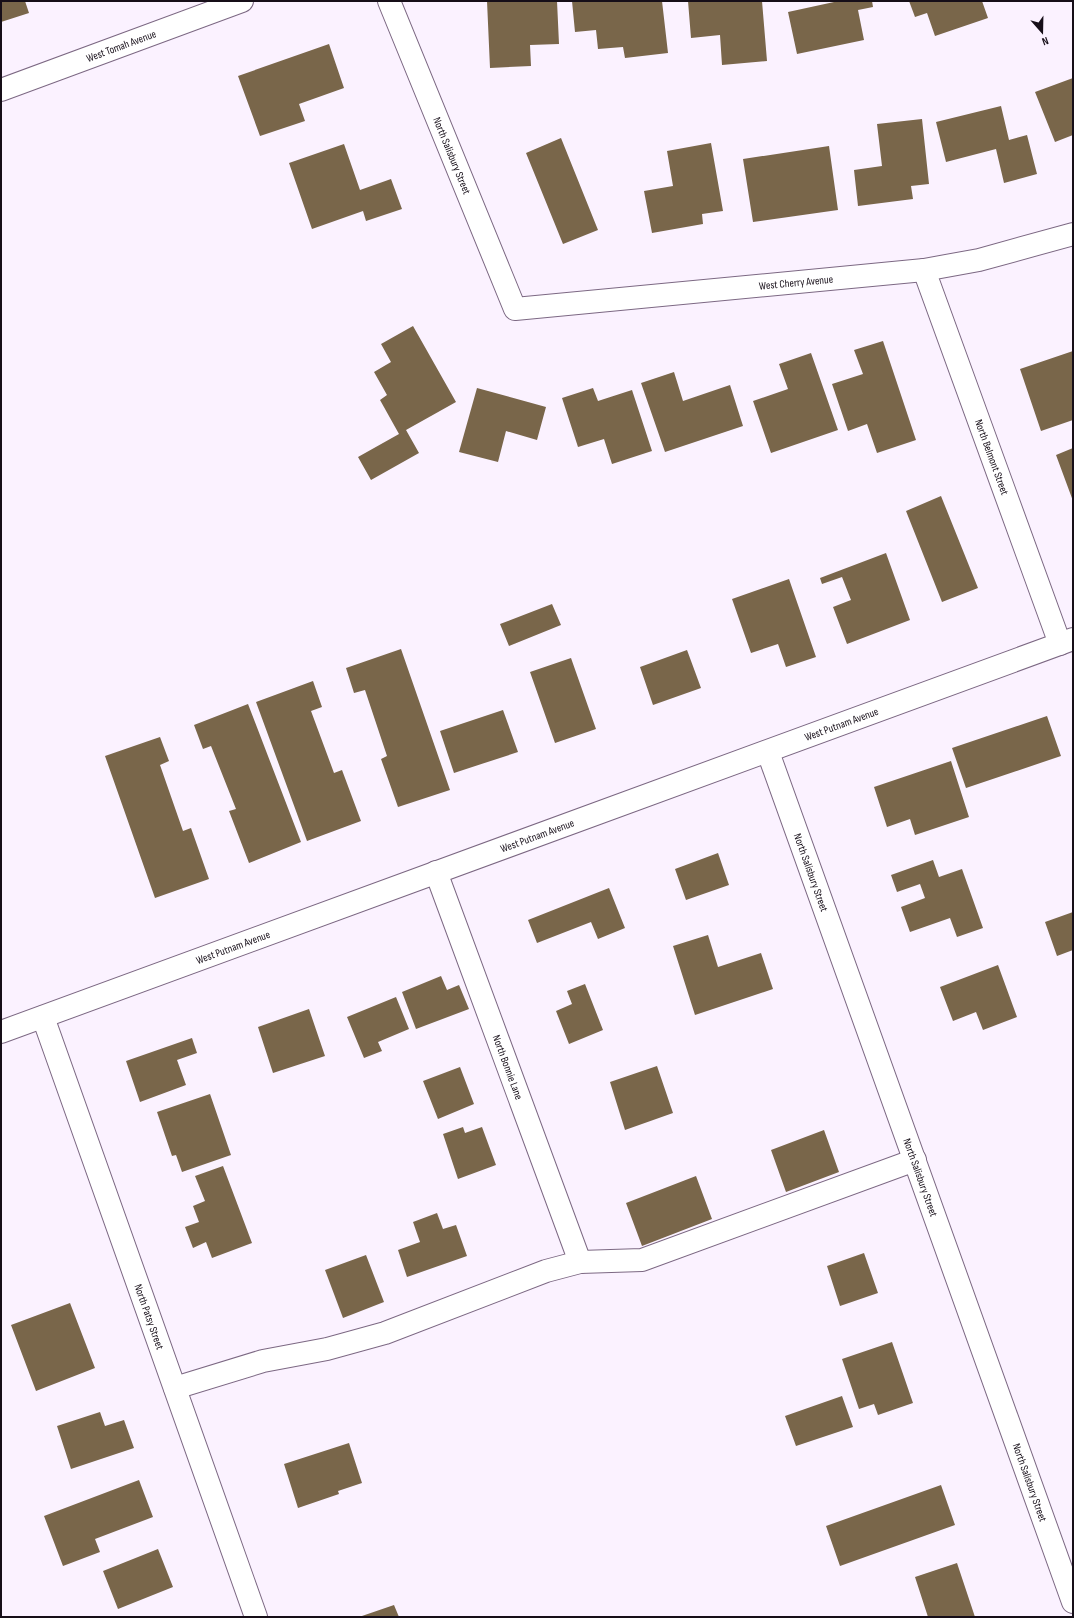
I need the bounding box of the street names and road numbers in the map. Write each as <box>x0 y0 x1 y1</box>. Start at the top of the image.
street label: West Tomah Avenue <box>84 27 158 64</box>
street label: North Salisbury Street <box>431 115 474 197</box>
street label: West Cherry Avenue <box>758 272 834 292</box>
street label: North Belmont Street <box>972 417 1012 497</box>
street label: West Putnam Avenue <box>803 704 880 743</box>
street label: West Putnam Avenue <box>498 816 576 855</box>
street label: North Salisbury Street <box>791 832 831 914</box>
street label: West Putnam Avenue <box>194 927 272 966</box>
street label: North Bonnie Lane <box>490 1033 526 1101</box>
street label: North Salisbury Street <box>901 1137 941 1219</box>
street label: North Patsy Street <box>132 1282 167 1352</box>
street label: North Salisbury Street <box>1010 1441 1050 1524</box>

